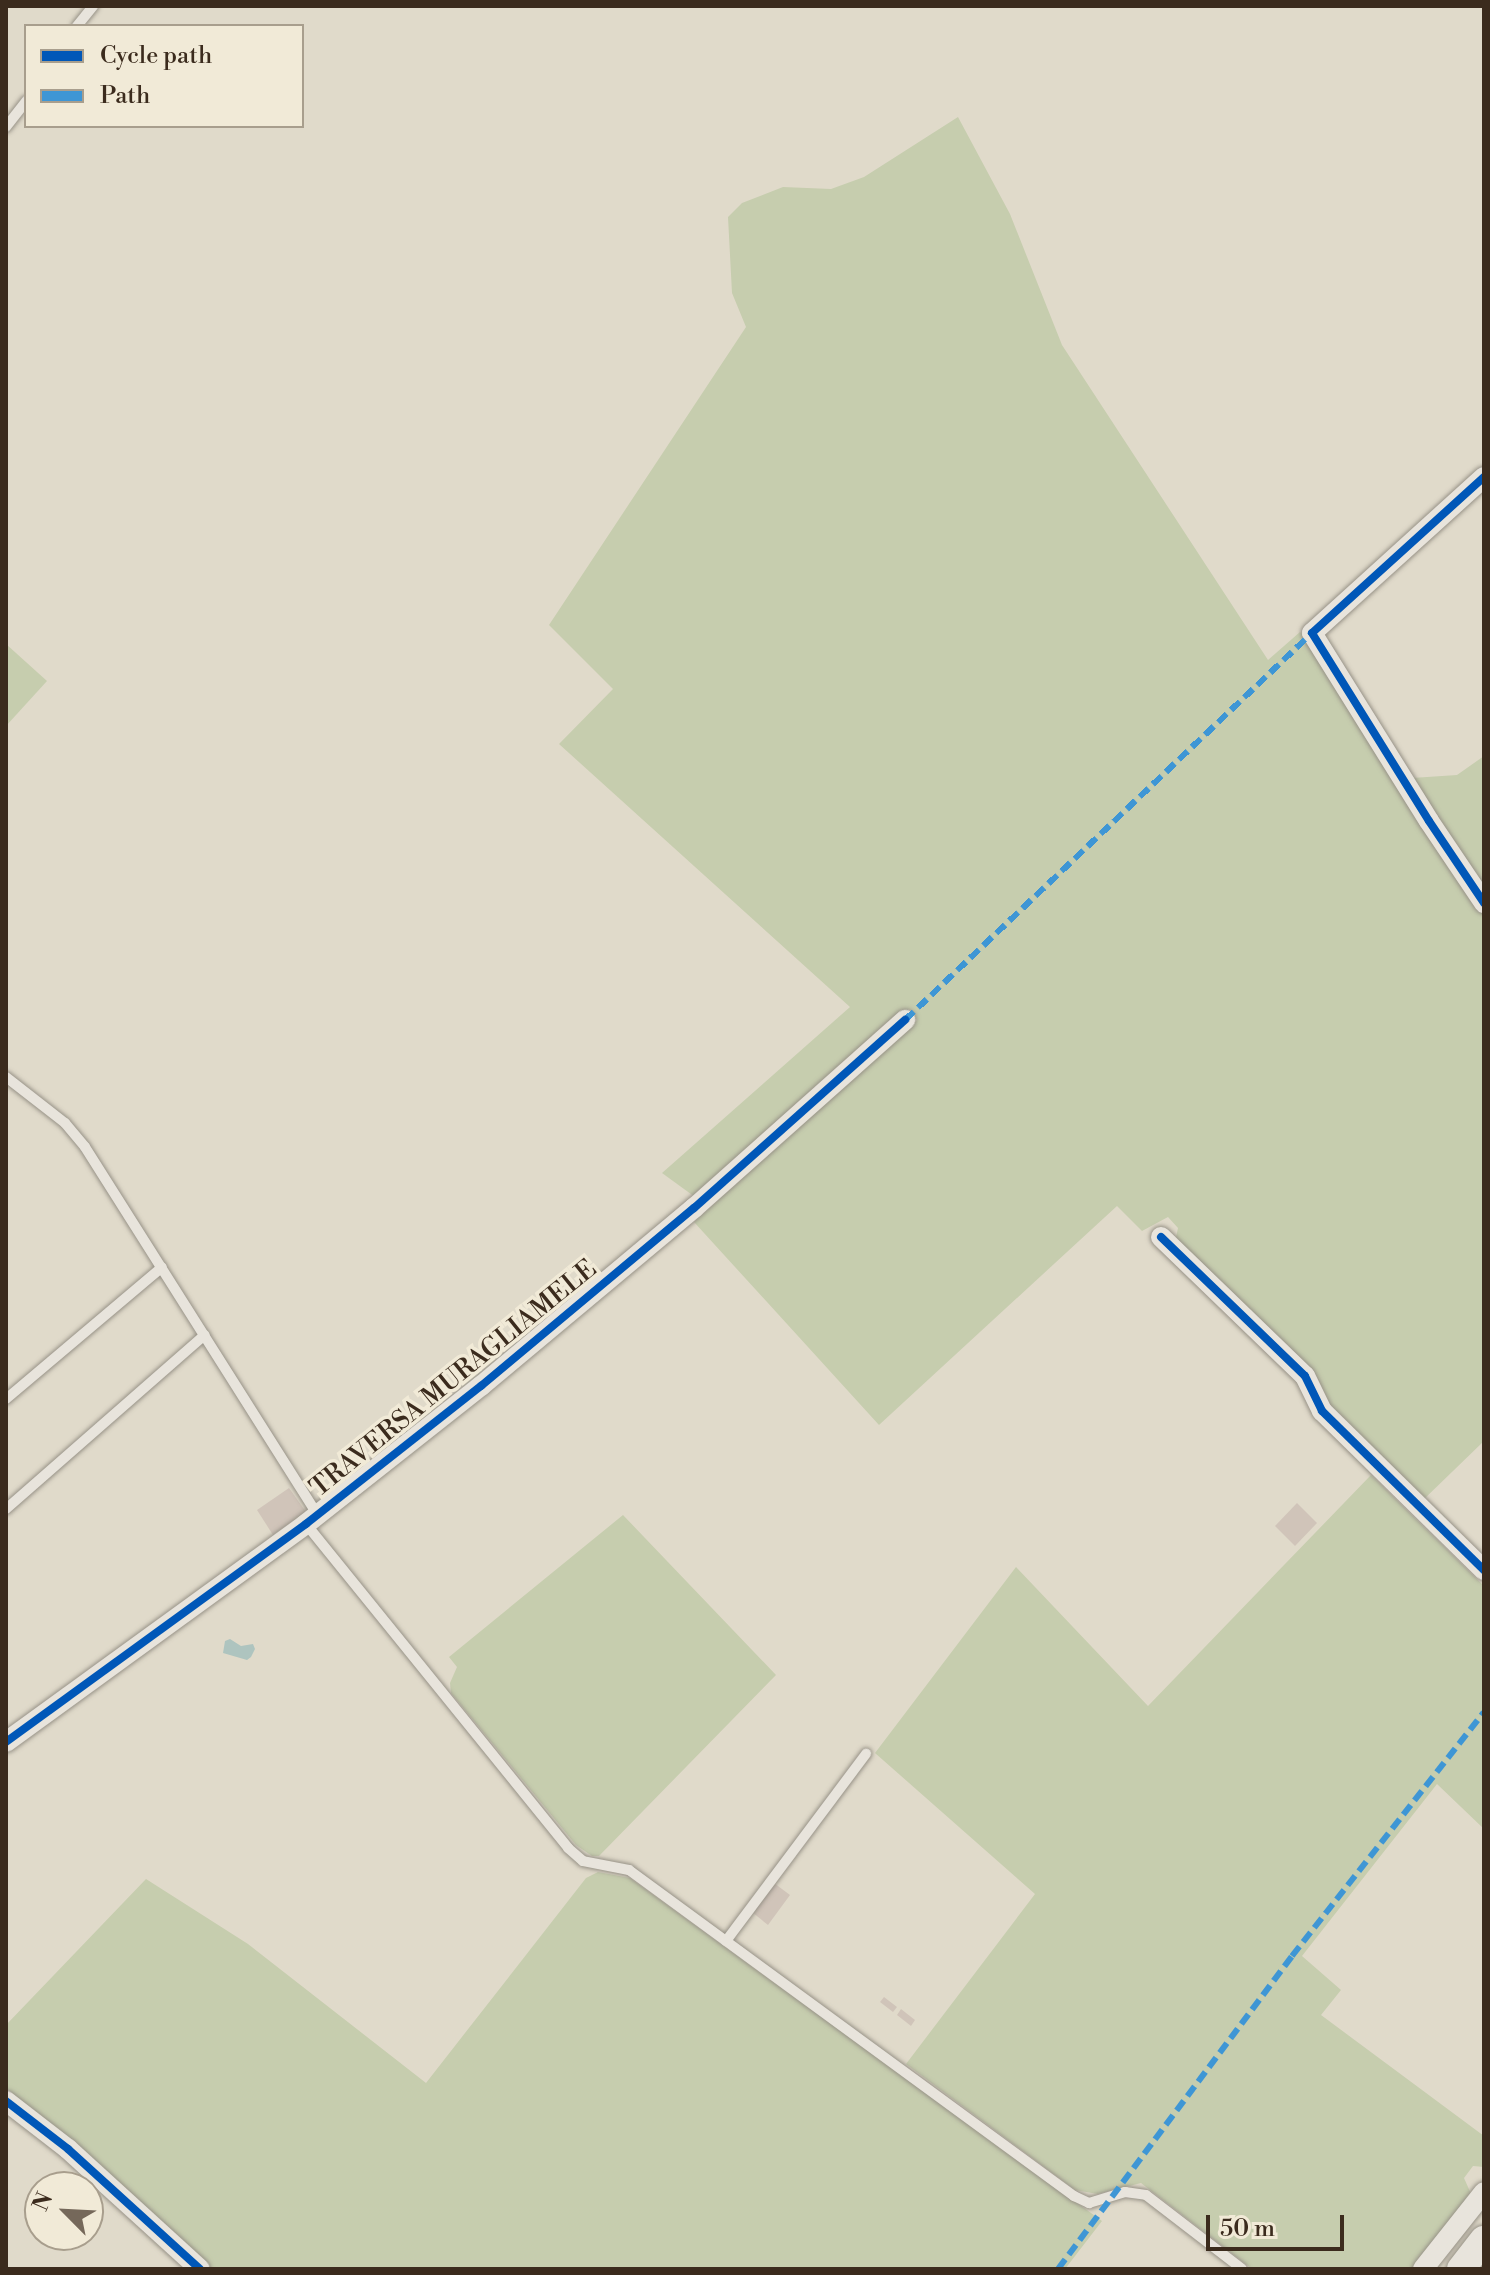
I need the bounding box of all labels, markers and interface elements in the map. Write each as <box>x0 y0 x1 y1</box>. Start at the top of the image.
legend <box>24 24 304 128</box>
text: Cycle path <box>100 41 212 71</box>
text: Path <box>100 81 150 111</box>
street label: TRAVERSA MURAGLIAMELE <box>305 1254 603 1504</box>
north arrow <box>24 2171 104 2251</box>
text: N <box>28 2188 59 2215</box>
scale bar <box>1210 2199 1348 2249</box>
text: 50 m <box>1220 2214 1275 2244</box>

